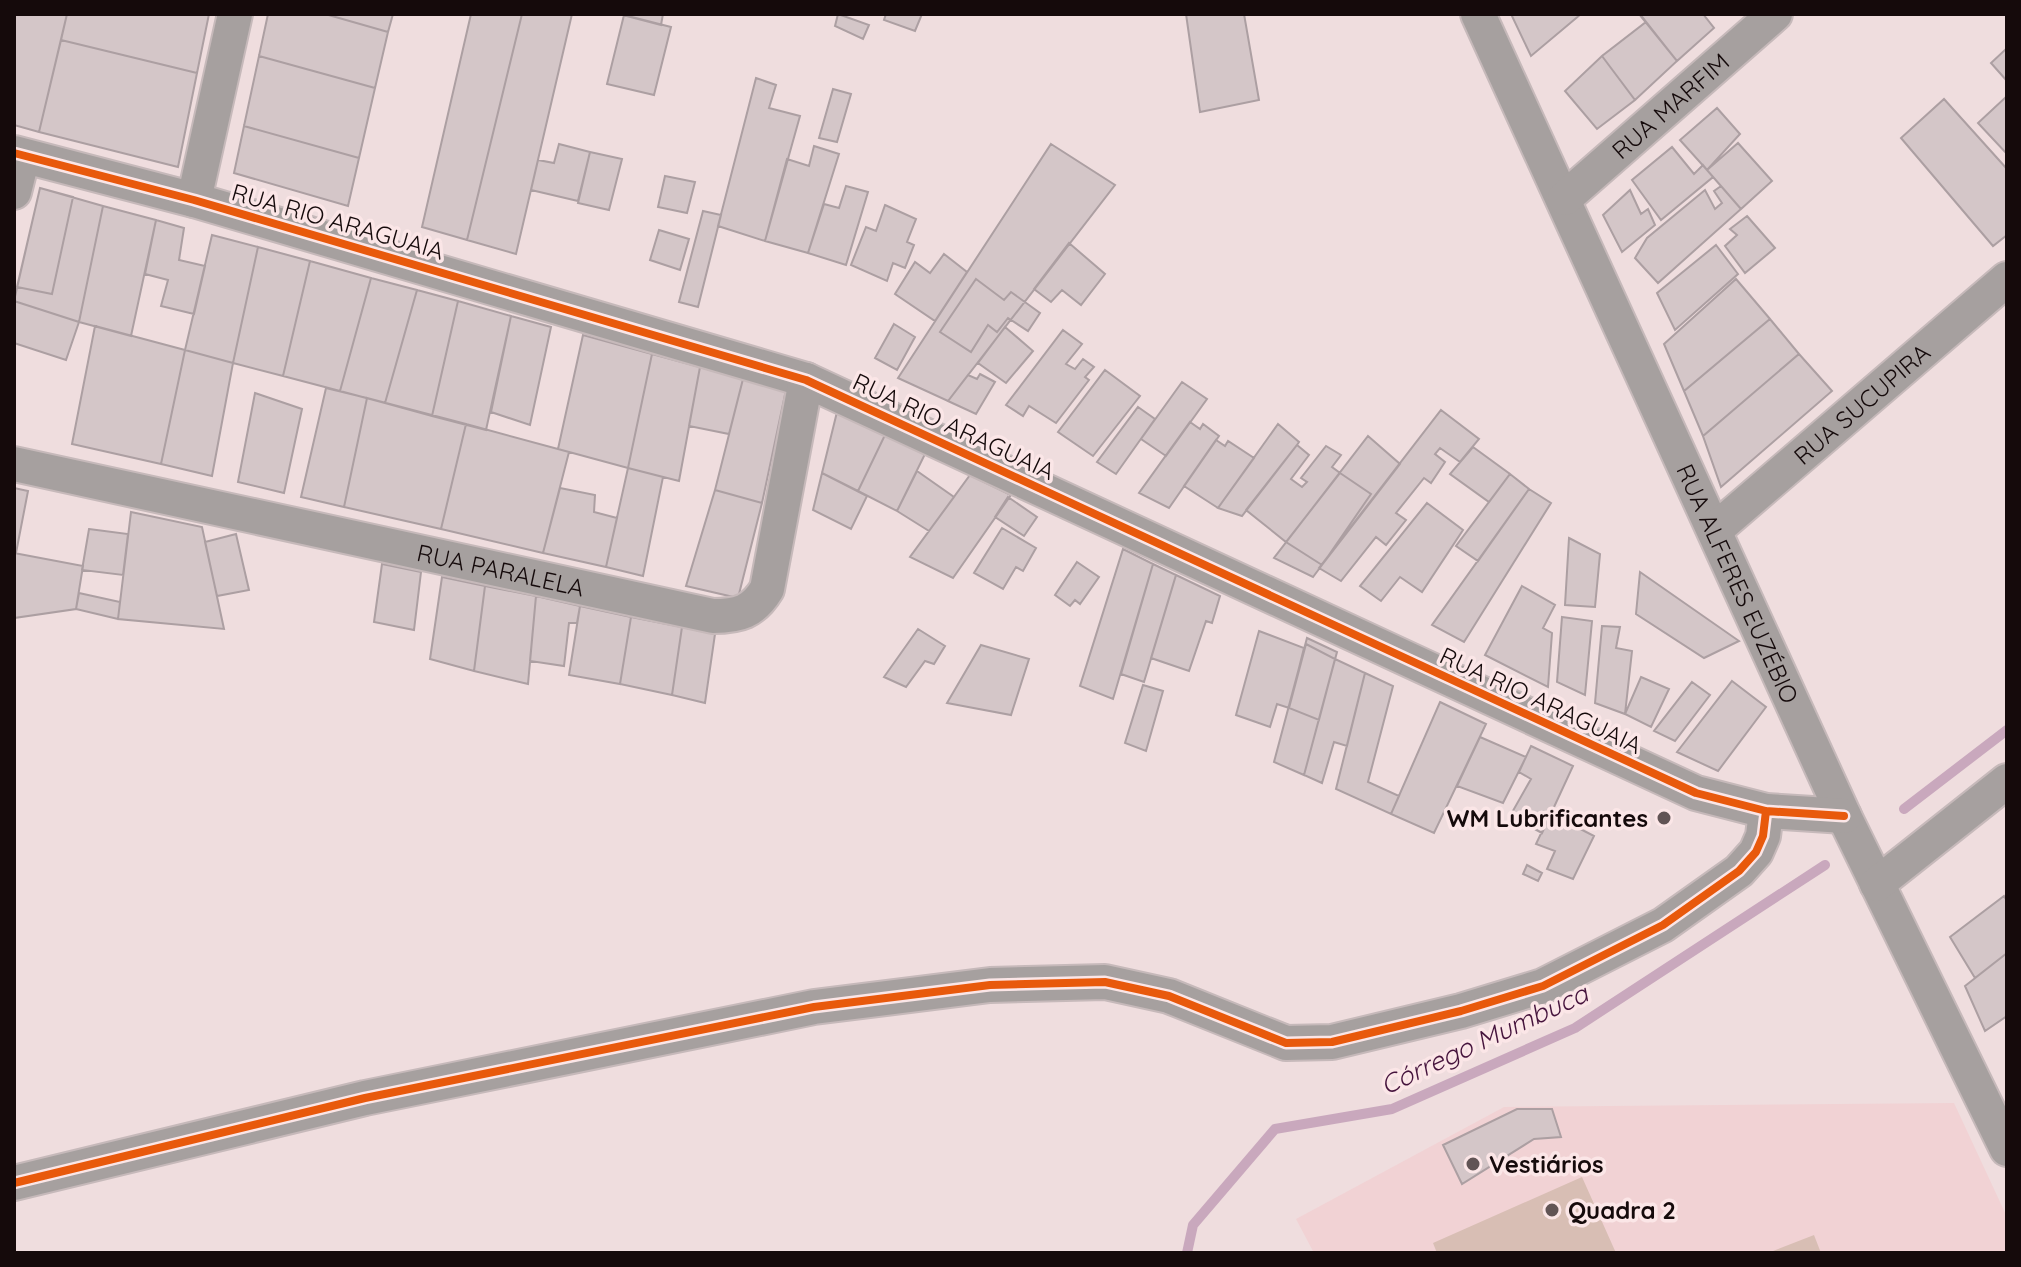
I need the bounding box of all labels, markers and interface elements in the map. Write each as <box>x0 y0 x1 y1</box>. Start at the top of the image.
street label: RUA MARFIM <box>1606 46 1735 165</box>
street label: RUA RIO ARAGUAIA <box>228 176 448 266</box>
street label: RUA SUCUPIRA <box>1787 337 1936 471</box>
street label: RUA RIO ARAGUAIA <box>848 366 1060 486</box>
street label: RUA ALFERES EUZÉBIO <box>1670 459 1806 708</box>
street label: RUA PARALELA <box>414 537 587 603</box>
street label: RUA RIO ARAGUAIA <box>1435 640 1647 760</box>
place label: WM Lubrificantes <box>1447 803 1648 833</box>
marker: WM Lubrificantes <box>1655 809 1673 827</box>
water label: Córrego Mumbuca <box>1375 976 1594 1101</box>
place label: Vestiários <box>1489 1149 1604 1179</box>
marker: Vestiários <box>1464 1155 1482 1173</box>
place label: Quadra 2 <box>1568 1195 1676 1225</box>
marker: Quadra 2 <box>1543 1201 1561 1219</box>

